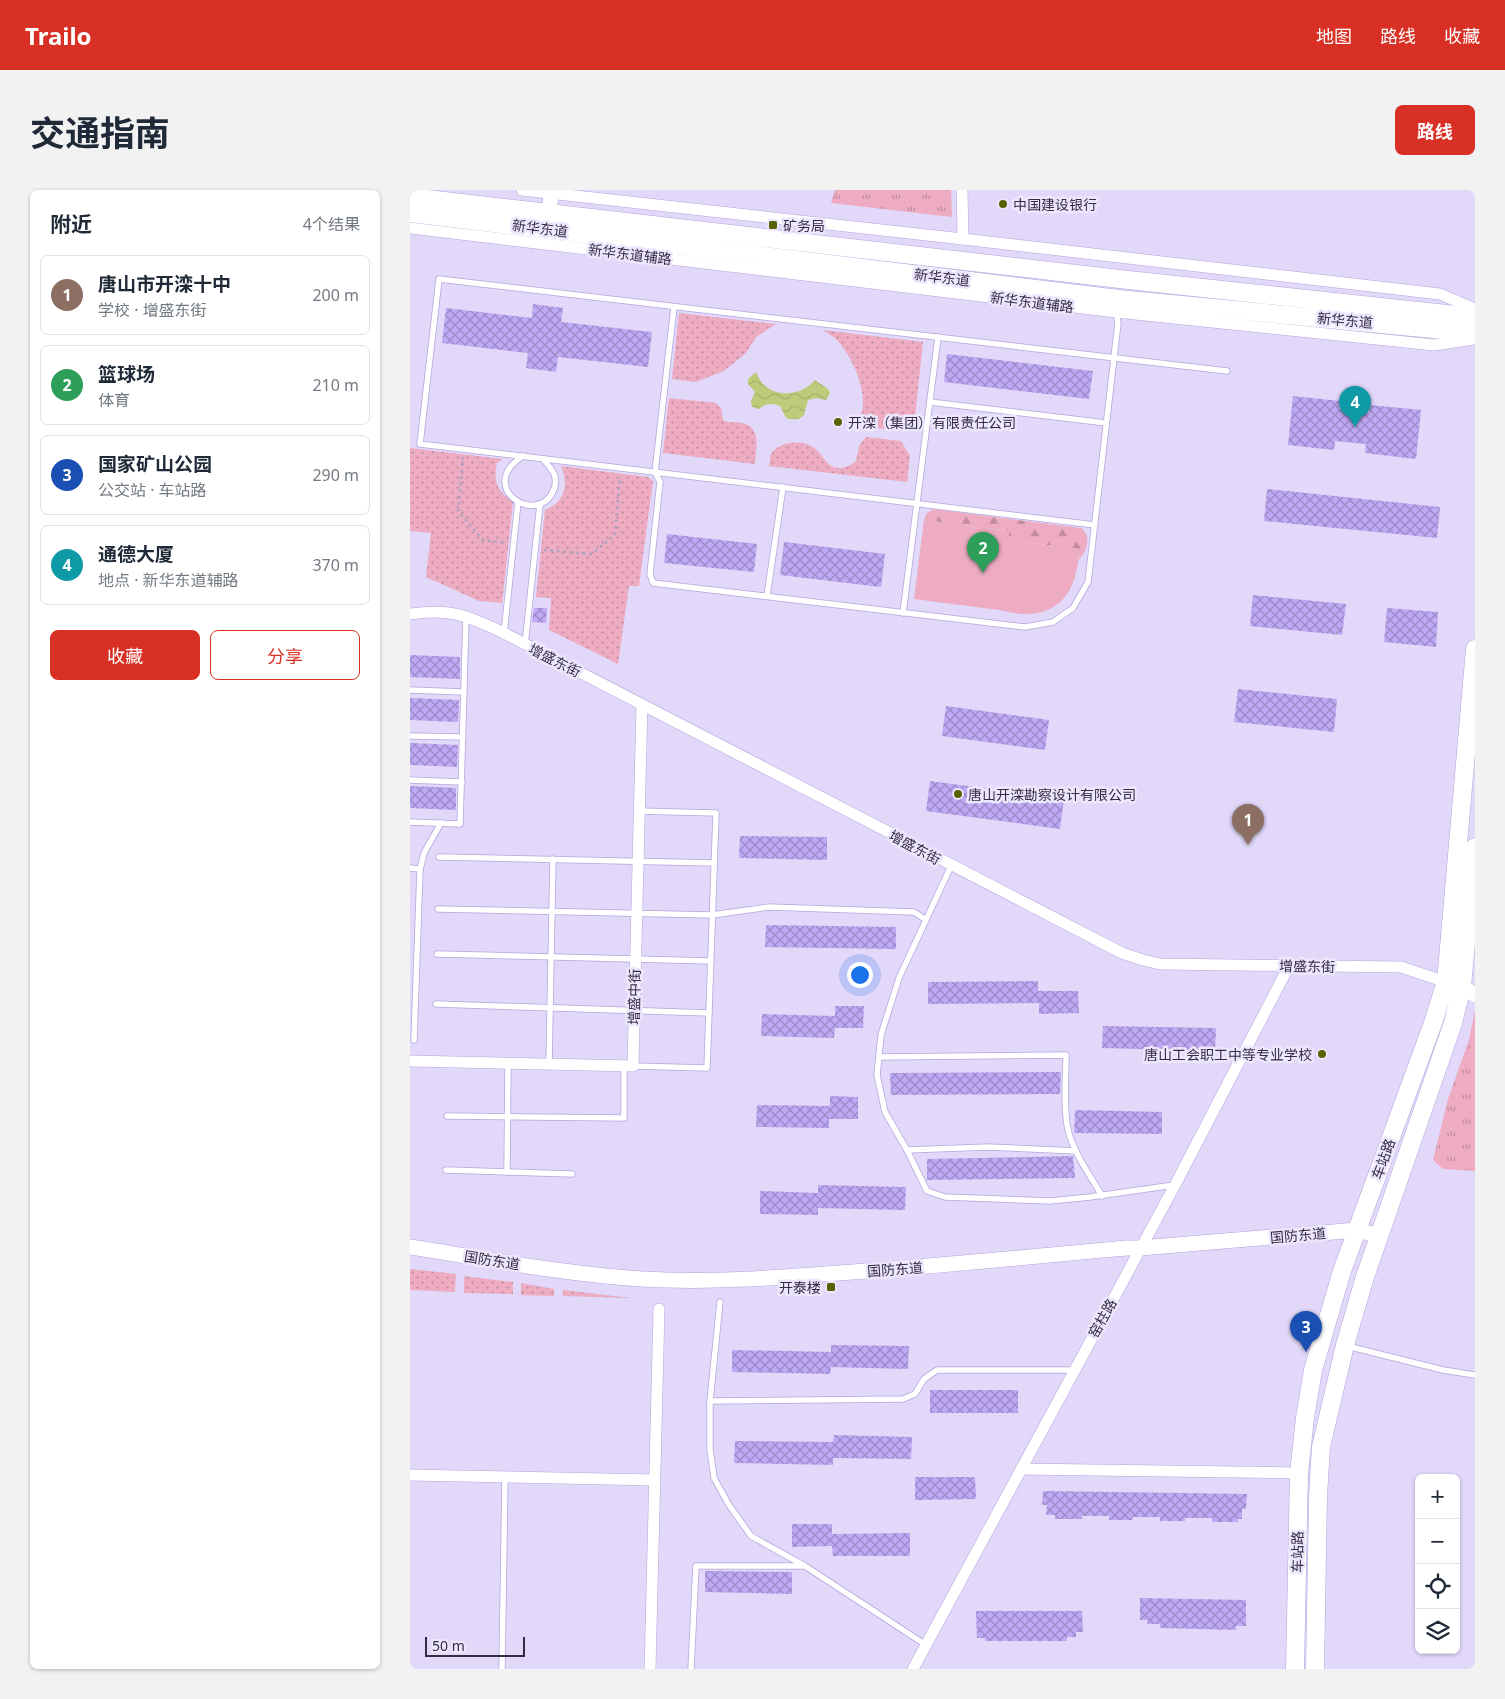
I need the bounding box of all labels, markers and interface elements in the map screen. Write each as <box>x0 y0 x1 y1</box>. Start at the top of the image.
text: Trailo <box>25 19 92 52</box>
text: 地图 <box>1316 24 1352 48</box>
text: 路线 <box>1380 24 1416 48</box>
text: 收藏 <box>1444 24 1480 48</box>
button: 路线 <box>1395 105 1475 155</box>
text: 交通指南 <box>30 109 170 156</box>
place label: 中国建设银行 <box>1013 195 1097 214</box>
marker: 中国建设银行 <box>997 198 1009 210</box>
text: 附近 <box>50 210 92 238</box>
text: 4个结果 <box>303 213 360 235</box>
street label: 新华东道 <box>511 215 569 241</box>
place label: 矿务局 <box>783 216 825 235</box>
marker: 矿务局 <box>767 219 779 231</box>
street label: 新华东道辅路 <box>587 239 673 269</box>
street label: 新华东道 <box>913 264 971 290</box>
text: 唐山市开滦十中 <box>98 271 231 297</box>
text: 1 <box>62 284 72 306</box>
text: 200 m <box>312 284 359 306</box>
street label: 新华东道辅路 <box>989 287 1075 317</box>
text: 学校 · 增盛东街 <box>98 299 207 321</box>
street label: 新华东道 <box>1316 308 1374 332</box>
text: 篮球场 <box>98 361 155 387</box>
text: 2 <box>62 374 72 396</box>
text: 210 m <box>312 374 359 396</box>
pin: 4 <box>1339 386 1371 427</box>
text: 体育 <box>98 389 130 411</box>
place label: 开滦（集团）有限责任公司 <box>848 413 1016 432</box>
marker: 开滦（集团）有限责任公司 <box>832 416 844 428</box>
text: 国家矿山公园 <box>98 451 212 477</box>
text: 3 <box>62 464 72 486</box>
text: 290 m <box>312 464 359 486</box>
text: 公交站 · 车站路 <box>98 479 207 501</box>
pin: 2 <box>967 532 999 573</box>
text: 通德大厦 <box>98 541 174 567</box>
text: 4 <box>62 554 72 576</box>
text: 370 m <box>312 554 359 576</box>
text: 地点 · 新华东道辅路 <box>98 569 239 591</box>
button: 收藏 <box>50 630 200 680</box>
button: 分享 <box>210 630 360 680</box>
street label: 增盛东街 <box>526 639 584 681</box>
place label: 唐山开滦勘察设计有限公司 <box>968 785 1136 804</box>
marker: 唐山开滦勘察设计有限公司 <box>952 788 964 800</box>
pin: 1 <box>1232 804 1264 845</box>
street label: 增盛东街 <box>886 825 944 869</box>
street label: 增盛东街 <box>1279 956 1335 976</box>
your location <box>847 962 873 988</box>
street label: 增盛中街 <box>624 969 644 1025</box>
place label: 唐山工会职工中等专业学校 <box>1144 1045 1312 1064</box>
marker: 唐山工会职工中等专业学校 <box>1316 1048 1328 1060</box>
street label: 车站路 <box>1367 1136 1399 1182</box>
street label: 国防东道 <box>1269 1223 1327 1247</box>
street label: 国防东道 <box>463 1246 521 1274</box>
street label: 国防东道 <box>866 1258 924 1280</box>
place label: 开泰楼 <box>779 1278 821 1297</box>
marker: 开泰楼 <box>825 1281 837 1293</box>
street label: 窑柱路 <box>1084 1295 1120 1341</box>
pin: 3 <box>1290 1311 1322 1352</box>
map controls <box>1415 1474 1460 1654</box>
button: + <box>1415 1474 1460 1519</box>
button: − <box>1415 1519 1460 1564</box>
street label: 车站路 <box>1287 1531 1307 1573</box>
button: locate <box>1415 1564 1460 1609</box>
button: layers <box>1415 1609 1460 1654</box>
scale bar <box>425 1634 525 1657</box>
text: 50 m <box>432 1636 465 1655</box>

